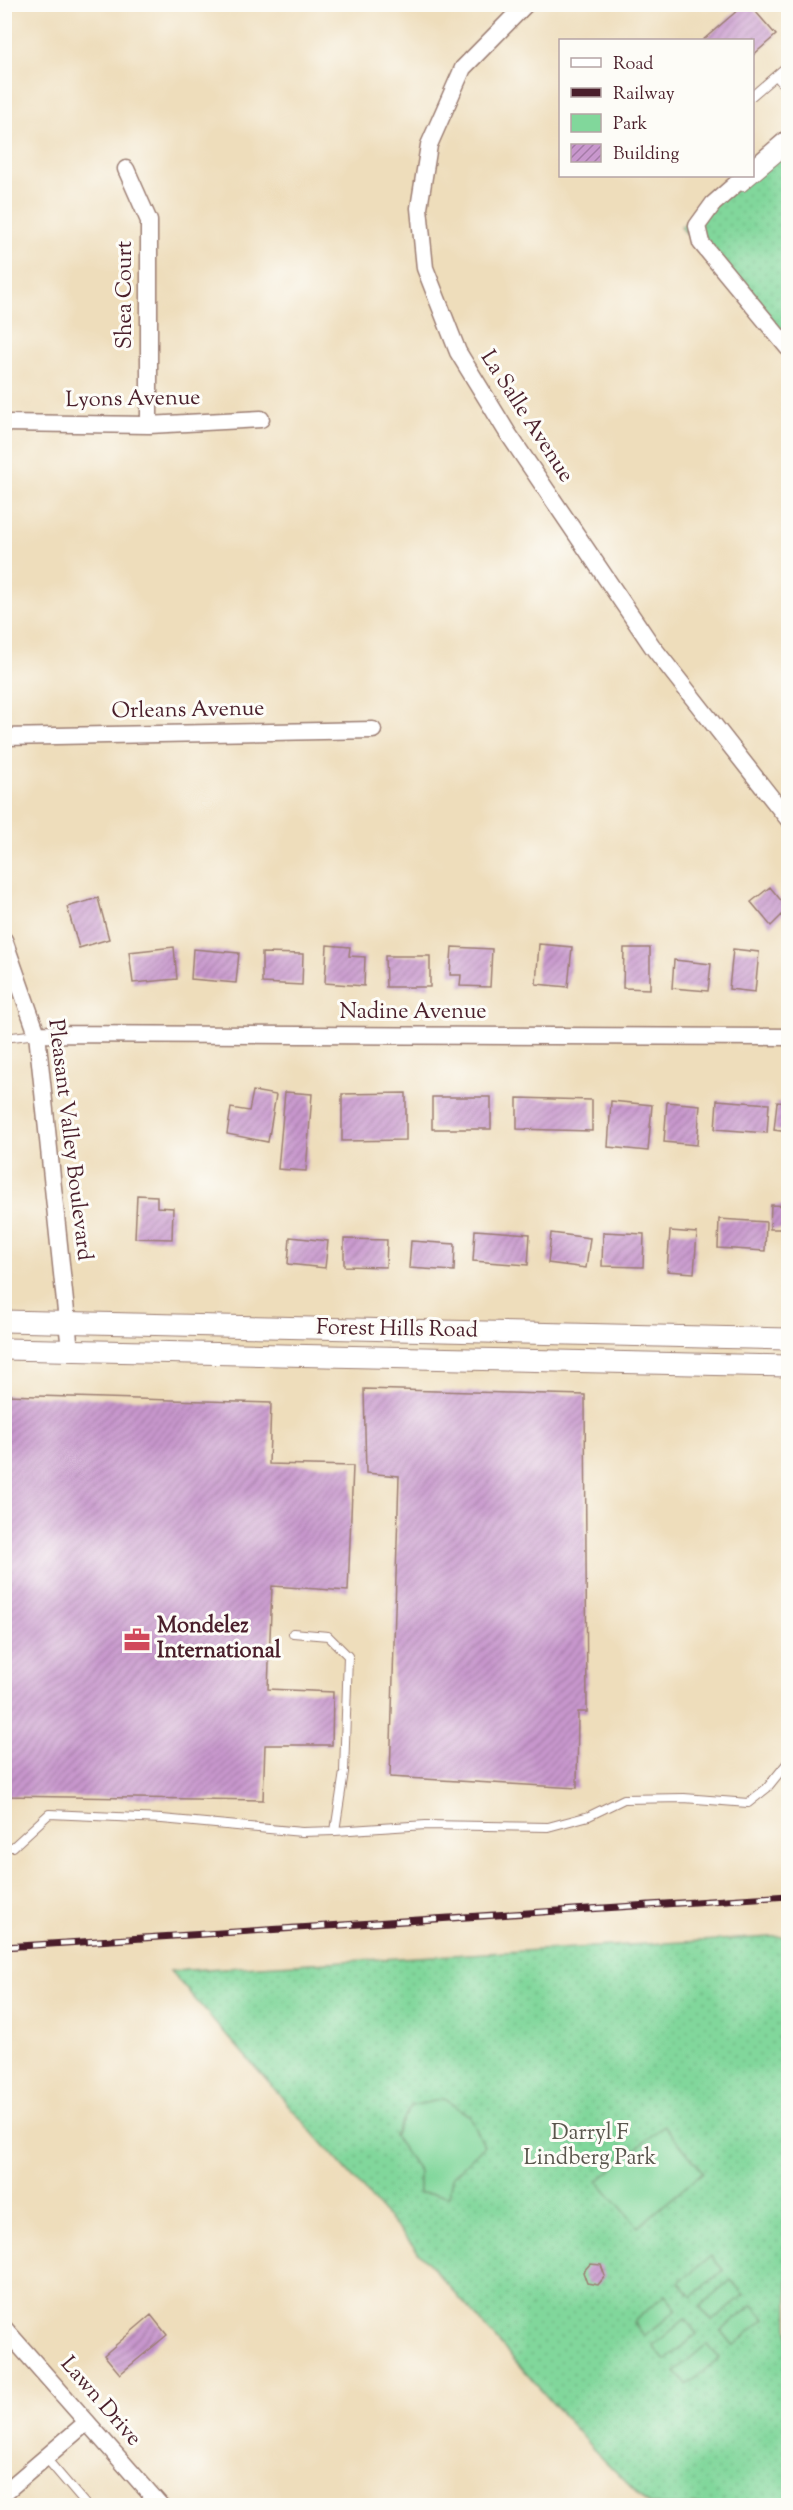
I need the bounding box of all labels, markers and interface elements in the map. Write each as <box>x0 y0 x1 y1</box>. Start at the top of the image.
legend <box>559 39 754 177</box>
text: Road <box>613 52 653 78</box>
text: Railway <box>613 82 675 108</box>
text: Park <box>613 112 648 138</box>
text: Building <box>613 142 679 168</box>
street label: Shea Court <box>110 240 142 349</box>
street label: La Salle Avenue <box>471 345 581 489</box>
street label: Lyons Avenue <box>65 383 201 417</box>
street label: Orleans Avenue <box>111 694 265 728</box>
street label: Nadine Avenue <box>339 997 487 1029</box>
street label: Pleasant Valley Boulevard <box>38 1017 100 1263</box>
street label: Forest Hills Road <box>316 1313 478 1347</box>
place label: Mondelez International <box>157 1611 282 1668</box>
office icon: Mondelez International <box>122 1625 152 1655</box>
park label: Darryl F Lindberg Park <box>524 2118 656 2175</box>
street label: Lawn Drive <box>52 2350 148 2454</box>

